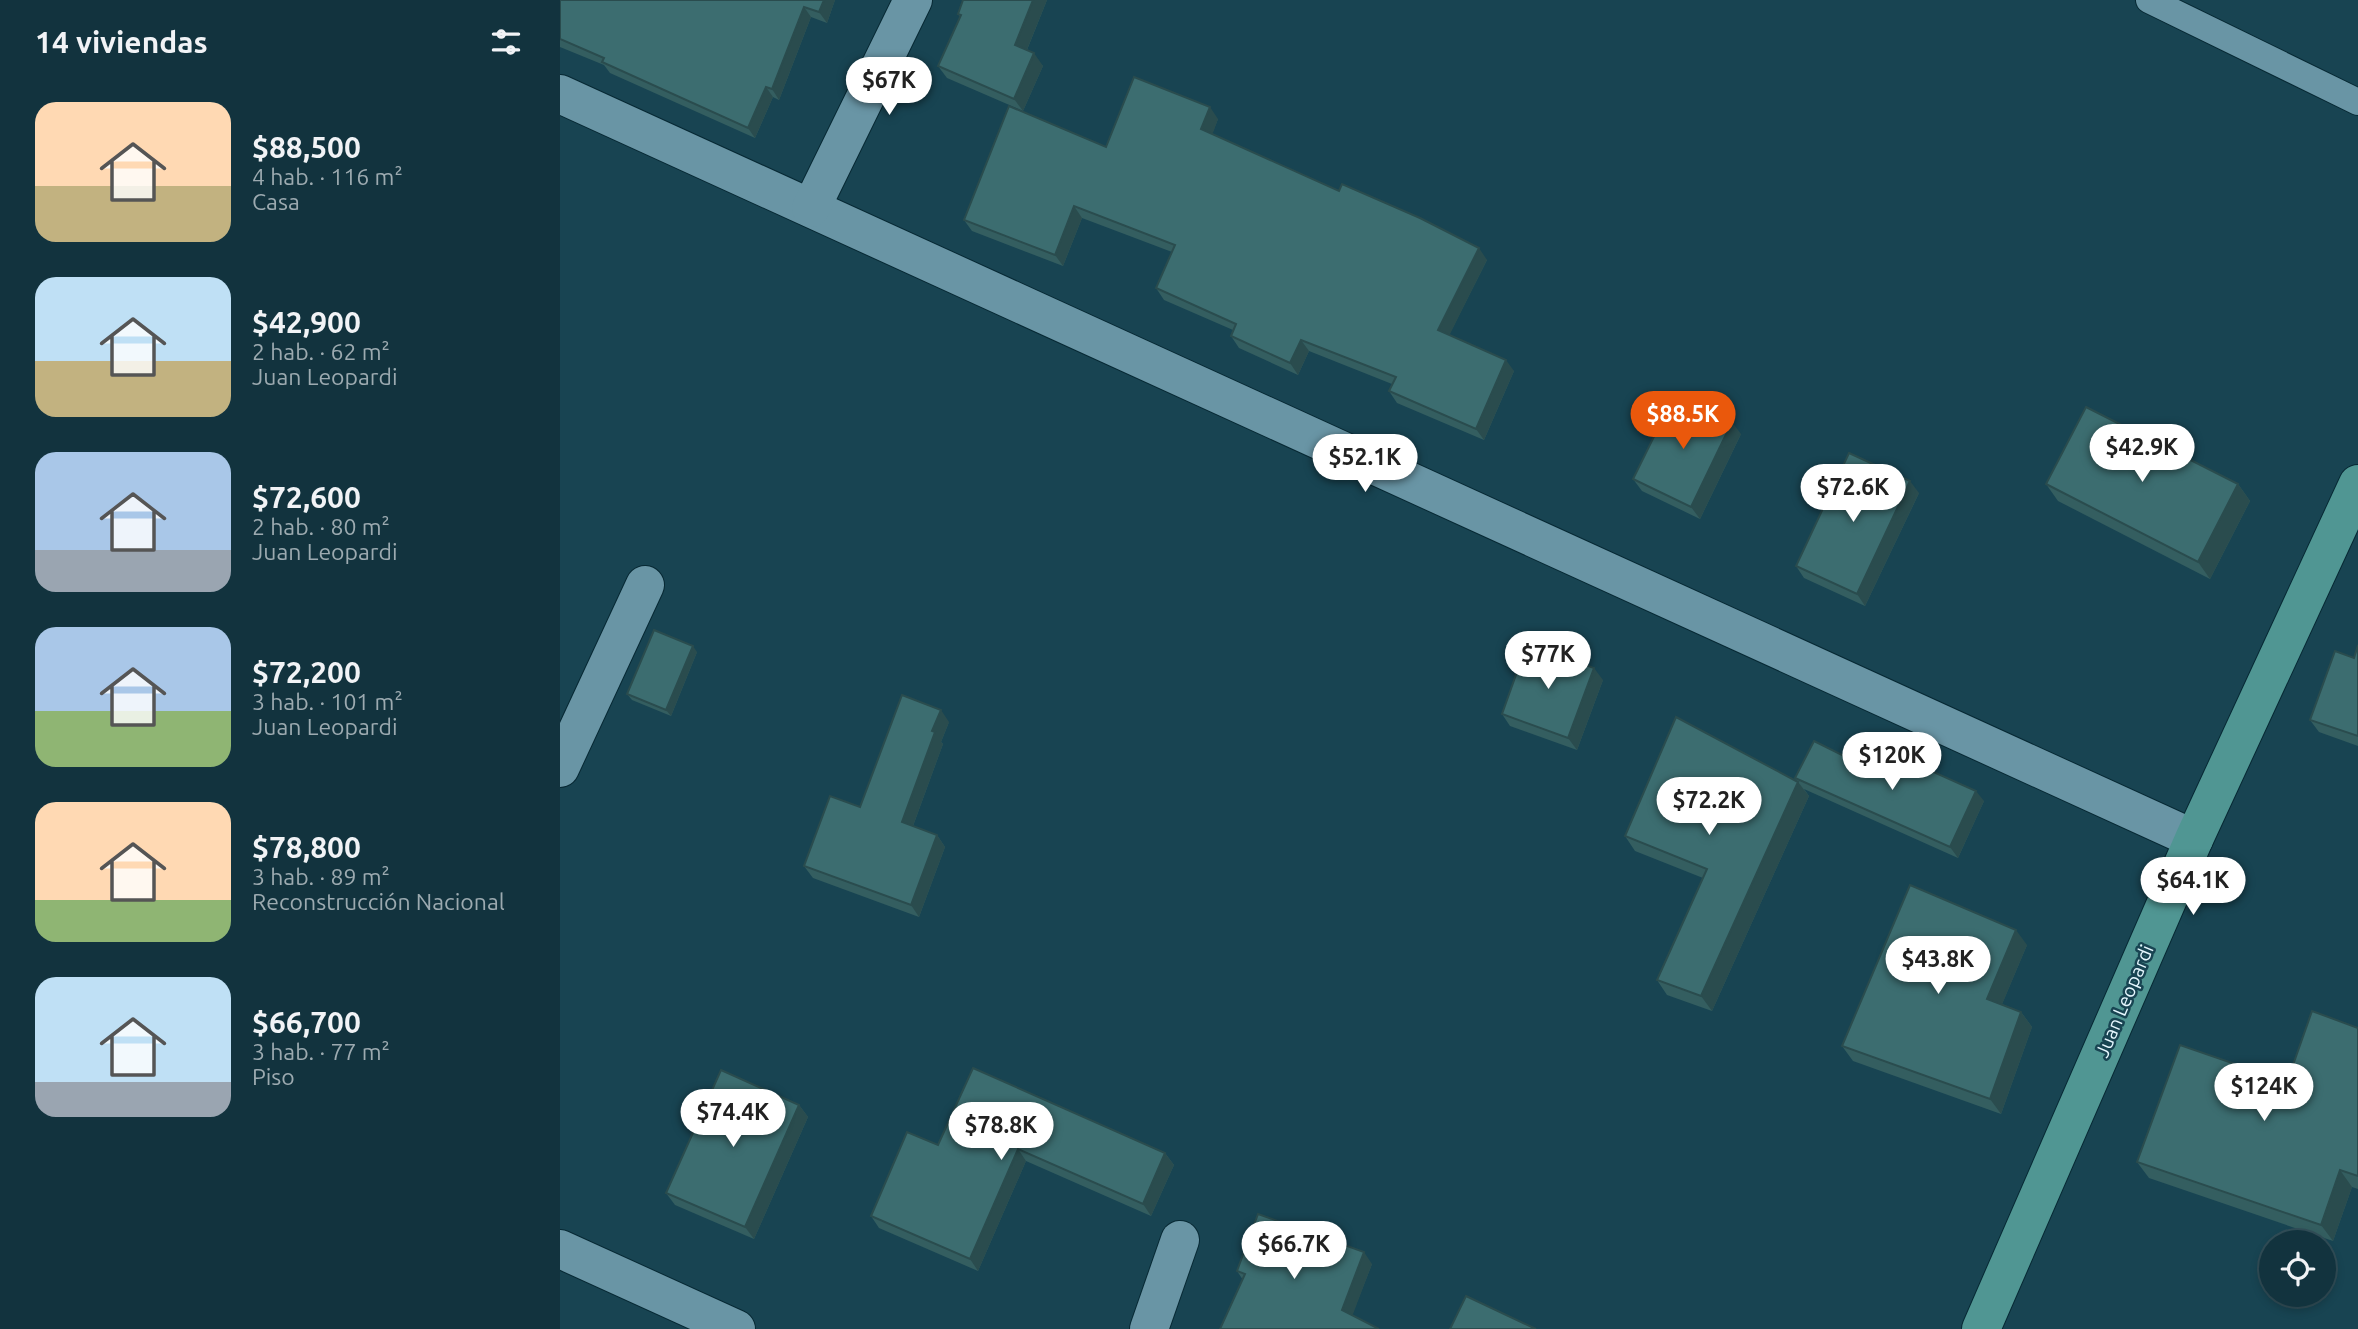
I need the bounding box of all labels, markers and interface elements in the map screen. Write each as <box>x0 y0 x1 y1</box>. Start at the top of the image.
icon: filters <box>487 23 525 61</box>
text: 14 viviendas <box>35 25 208 59</box>
pin: $67K <box>848 58 930 117</box>
text: $67K <box>862 67 916 92</box>
icon: home <box>91 130 175 214</box>
text: $88,500 <box>252 130 361 164</box>
text: 4 hab. · 116 m² <box>252 164 403 189</box>
text: Casa <box>252 189 300 214</box>
icon: home <box>91 305 175 389</box>
text: $42,900 <box>252 305 361 339</box>
text: 2 hab. · 62 m² <box>252 339 390 364</box>
text: Juan Leopardi <box>252 364 398 389</box>
pin: $88.5K <box>1626 392 1740 451</box>
text: $88.5K <box>1647 401 1719 426</box>
pin: $42.9K <box>2085 424 2199 484</box>
pin: $52.1K <box>1308 434 1422 494</box>
text: $42.9K <box>2106 434 2178 459</box>
text: $52.1K <box>1329 444 1401 469</box>
pin: $72.6K <box>1796 464 1910 524</box>
text: $72.6K <box>1817 474 1889 499</box>
icon: home <box>91 480 175 564</box>
text: $72,600 <box>252 480 361 514</box>
text: 2 hab. · 80 m² <box>252 514 390 539</box>
text: Juan Leopardi <box>252 539 398 564</box>
pin: $77K <box>1507 632 1589 691</box>
text: $77K <box>1521 641 1575 666</box>
icon: home <box>91 655 175 739</box>
text: $72,200 <box>252 655 361 689</box>
text: 3 hab. · 101 m² <box>252 689 403 714</box>
text: Juan Leopardi <box>252 714 398 739</box>
pin: $120K <box>1843 732 1941 792</box>
text: $120K <box>1858 742 1926 767</box>
pin: $72.2K <box>1652 778 1766 837</box>
text: $72.2K <box>1673 787 1745 812</box>
icon: home <box>91 830 175 914</box>
text: $78,800 <box>252 830 361 864</box>
pin: $64.1K <box>2136 858 2250 917</box>
text: 3 hab. · 89 m² <box>252 864 390 889</box>
text: $64.1K <box>2157 867 2229 892</box>
text: Reconstrucción Nacional <box>252 889 505 914</box>
pin: $43.8K <box>1881 936 1995 996</box>
street label: Juan Leopardi <box>2090 941 2158 1061</box>
text: $43.8K <box>1902 946 1974 971</box>
icon: home <box>91 1005 175 1089</box>
text: $66,700 <box>252 1005 361 1039</box>
text: 3 hab. · 77 m² <box>252 1039 390 1064</box>
text: Piso <box>252 1064 295 1089</box>
pin: $124K <box>2215 1064 2313 1123</box>
text: $124K <box>2230 1073 2298 1098</box>
pin: $74.4K <box>676 1090 790 1149</box>
text: $74.4K <box>697 1099 769 1124</box>
pin: $78.8K <box>944 1102 1058 1162</box>
text: $78.8K <box>965 1112 1037 1137</box>
pin: $66.7K <box>1237 1222 1351 1281</box>
map controls <box>2259 1230 2336 1307</box>
button: locate <box>2259 1230 2336 1307</box>
text: $66.7K <box>1258 1231 1330 1256</box>

